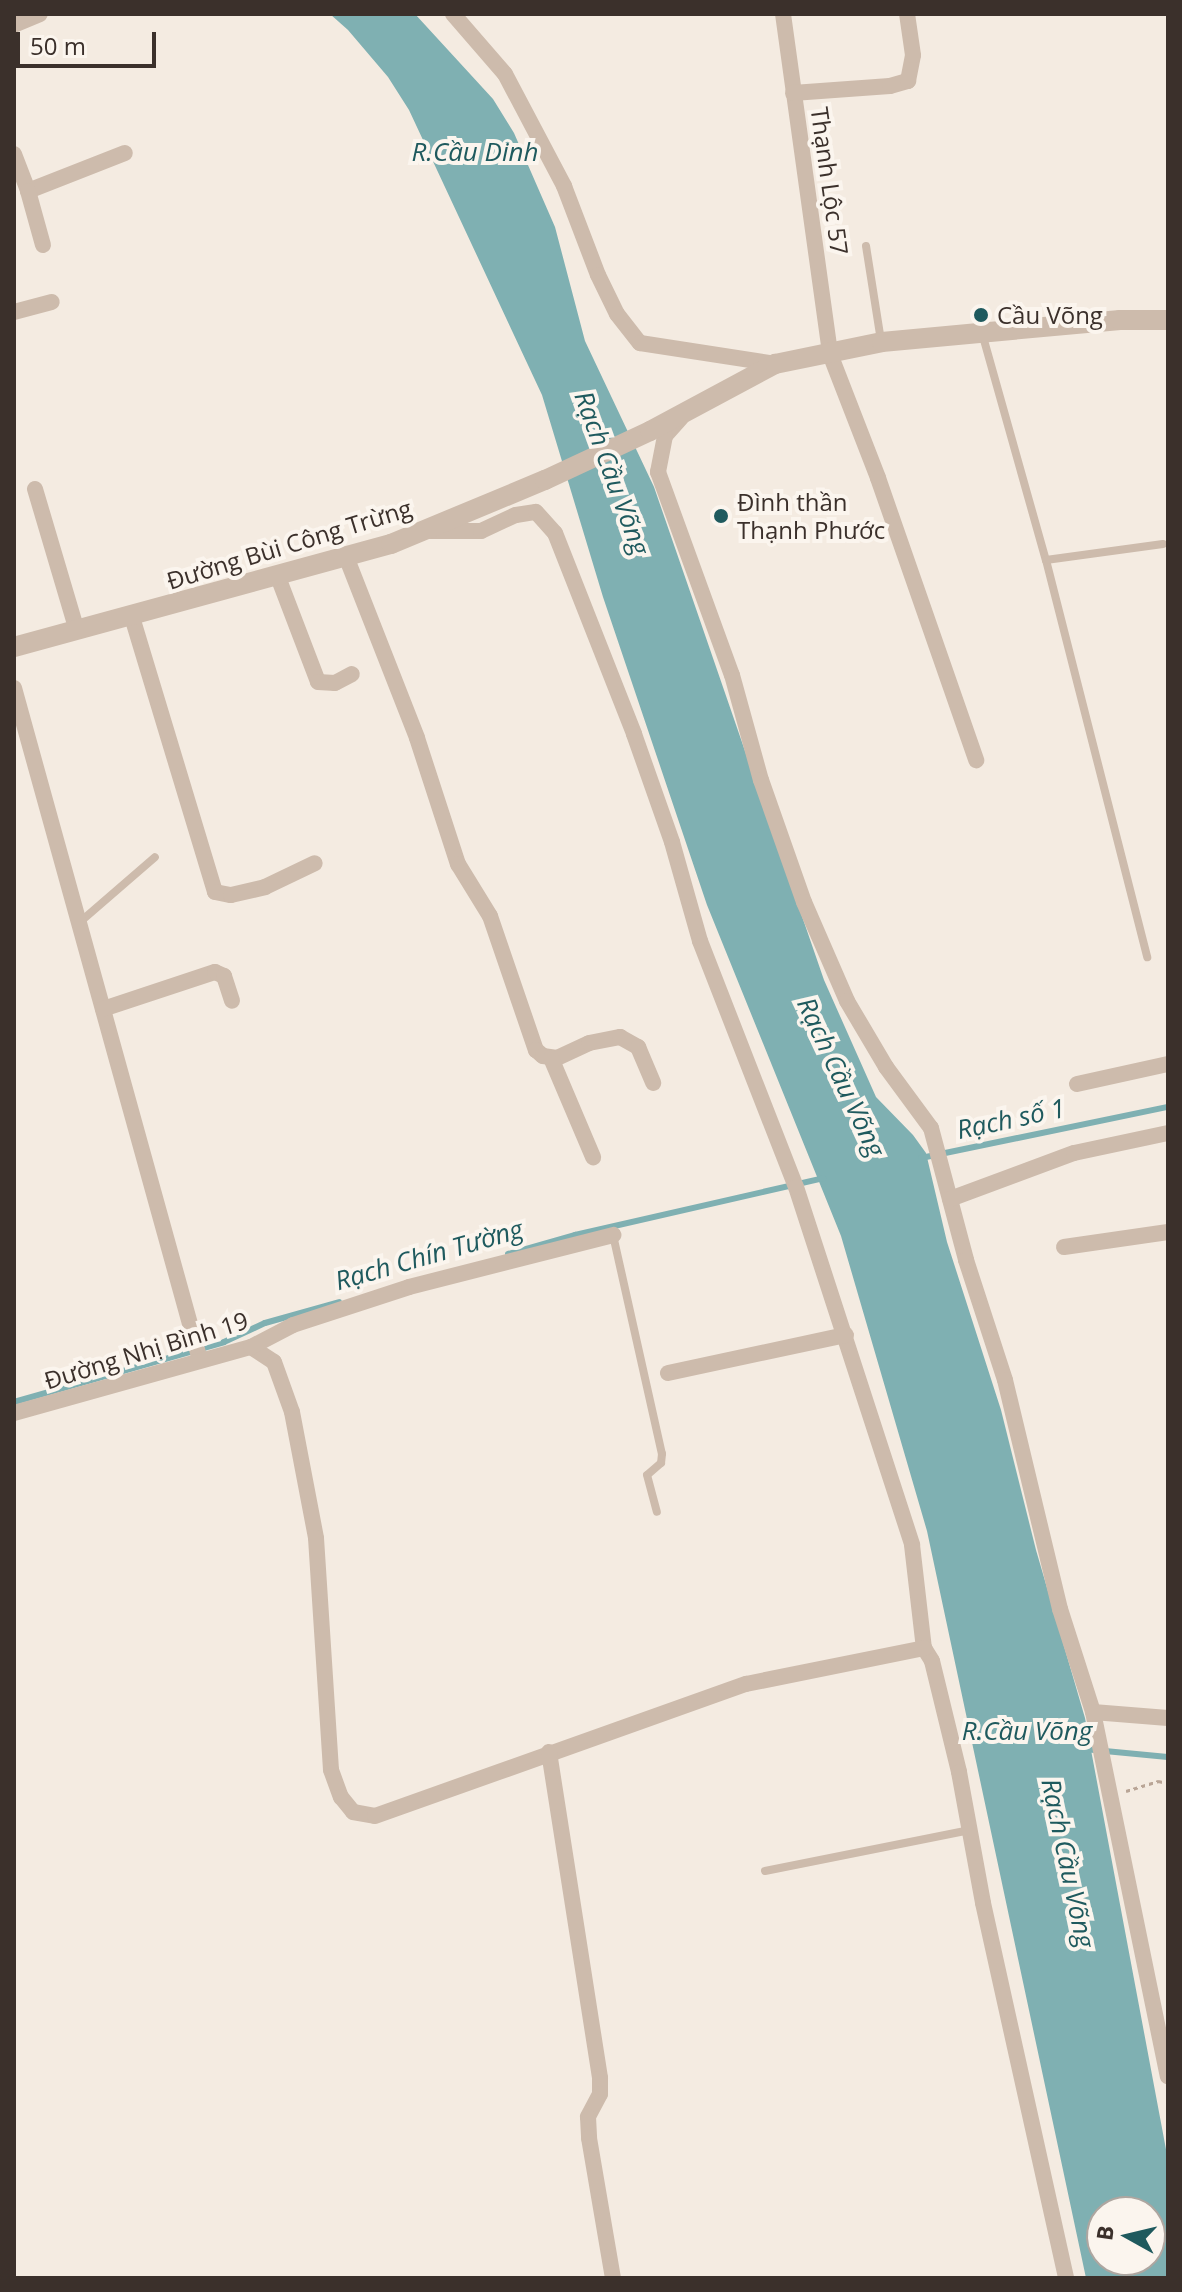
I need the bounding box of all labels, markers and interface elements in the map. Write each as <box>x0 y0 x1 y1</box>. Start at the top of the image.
scale bar <box>20 16 160 66</box>
text: 50 m <box>30 29 86 62</box>
street label: Thạnh Lộc 57 <box>805 105 855 257</box>
water label: R.Cầu Dinh <box>411 136 539 168</box>
place label: Cầu Võng <box>997 301 1103 329</box>
marker: Cầu Võng <box>972 306 990 324</box>
water label: Rạch Cầu Võng <box>568 387 656 559</box>
place label: Đình thần Thạnh Phước <box>737 488 885 544</box>
street label: Đường Bùi Công Trừng <box>163 493 415 595</box>
marker: Đình thần Thạnh Phước <box>712 507 730 525</box>
water label: Rạch Cầu Võng <box>790 992 892 1162</box>
water label: Rạch số 1 <box>954 1092 1068 1146</box>
water label: Rạch Chín Tường <box>331 1213 527 1297</box>
street label: Đường Nhị Bình 19 <box>41 1305 251 1395</box>
water label: R.Cầu Võng <box>962 1715 1092 1747</box>
water label: Rạch Cầu Võng <box>1035 1776 1101 1950</box>
north arrow <box>1086 2196 1166 2276</box>
text: B <box>1088 2224 1120 2242</box>

